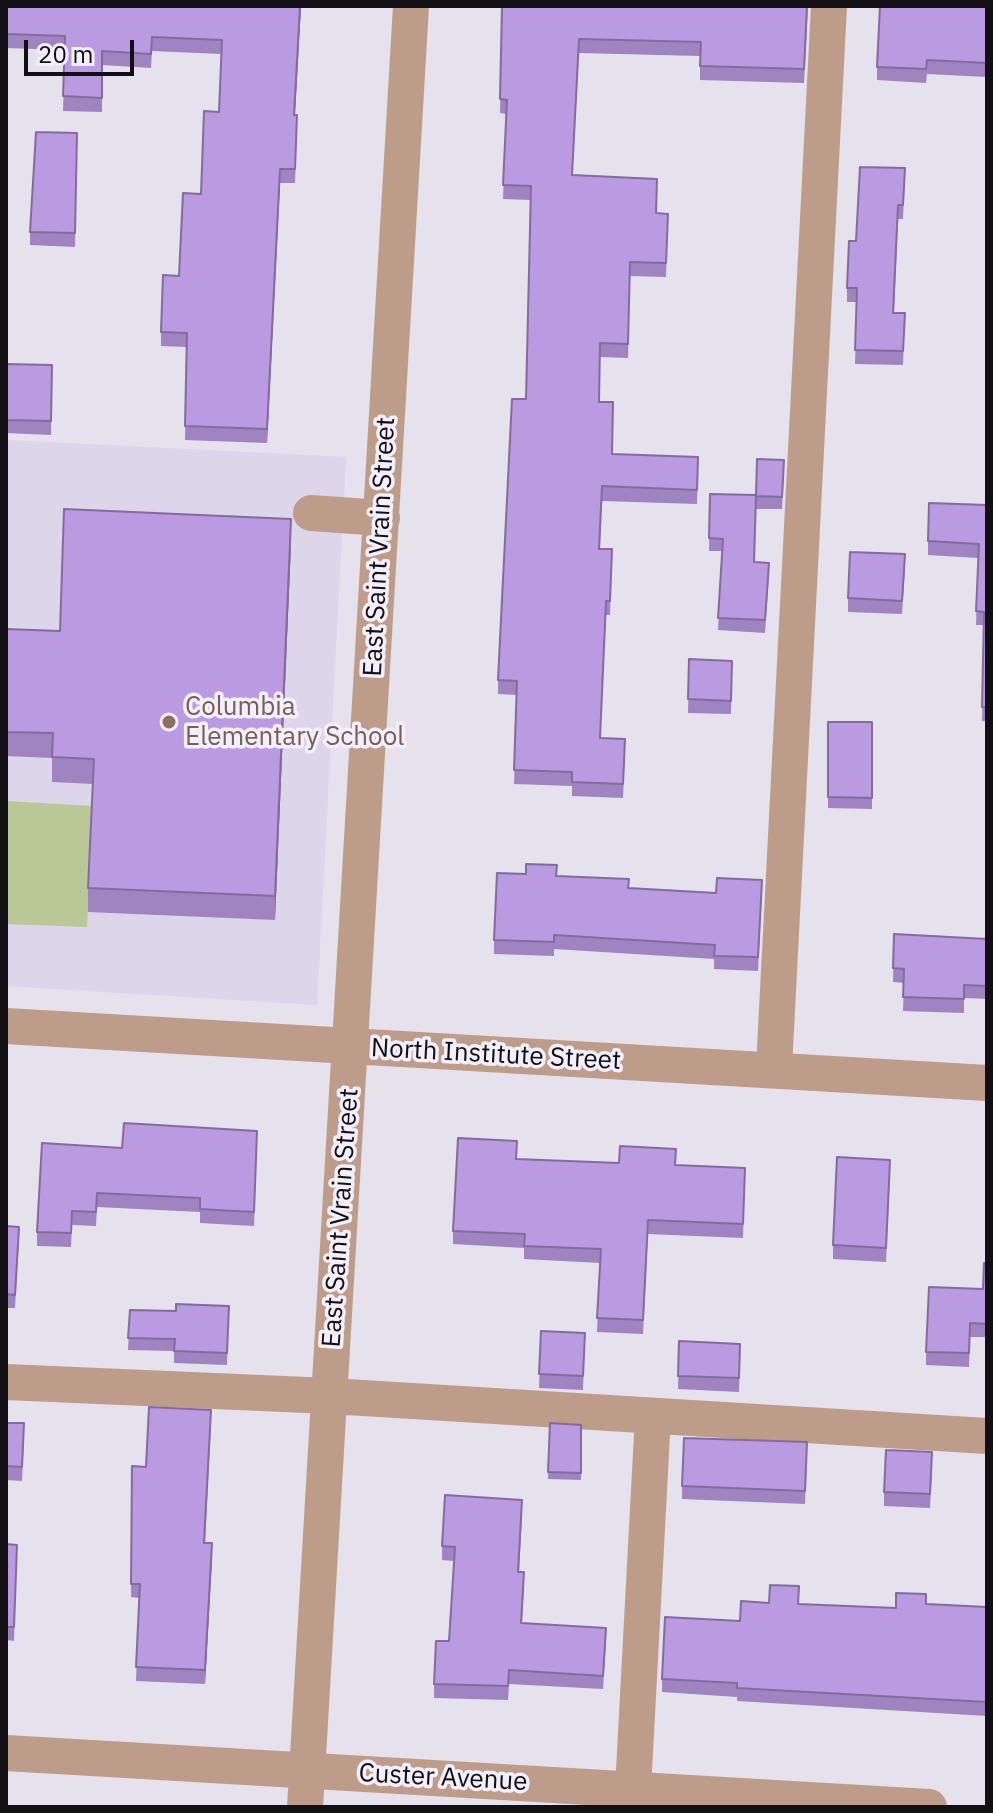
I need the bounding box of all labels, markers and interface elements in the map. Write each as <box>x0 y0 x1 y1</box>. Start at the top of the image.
scale bar <box>28 24 138 74</box>
text: 20 m <box>38 38 93 70</box>
street label: East Saint Vrain Street <box>358 416 402 678</box>
place label: Columbia Elementary School <box>185 691 404 752</box>
marker: Columbia Elementary School <box>160 713 178 731</box>
street label: North Institute Street <box>370 1033 622 1077</box>
street label: East Saint Vrain Street <box>316 1087 366 1349</box>
street label: Custer Avenue <box>358 1758 528 1798</box>

